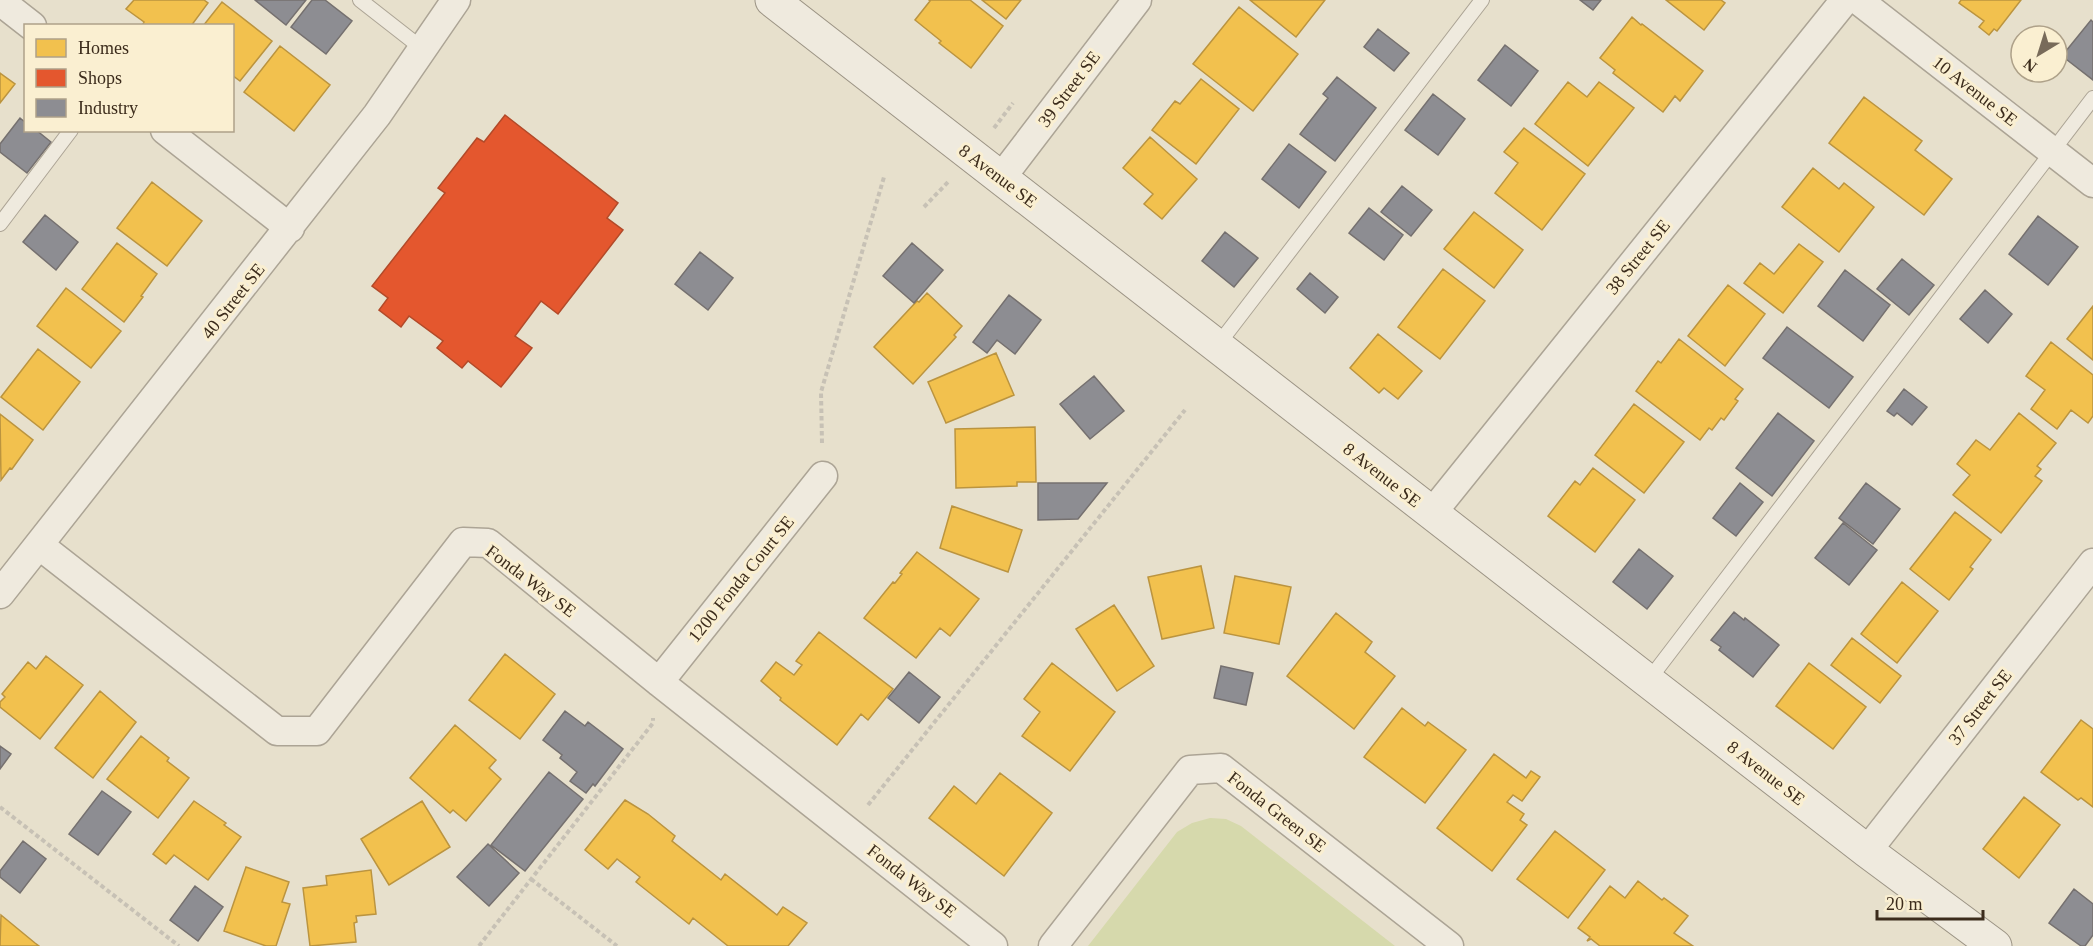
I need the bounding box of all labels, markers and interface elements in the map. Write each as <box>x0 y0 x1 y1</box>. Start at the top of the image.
legend <box>24 24 234 132</box>
north arrow <box>2009 24 2069 84</box>
text: Homes <box>78 38 129 58</box>
street label: 39 Street SE <box>1034 47 1104 131</box>
street label: 10 Avenue SE <box>1929 52 2021 130</box>
text: N <box>2020 55 2040 76</box>
text: Shops <box>78 68 122 88</box>
text: Industry <box>78 98 138 118</box>
street label: 8 Avenue SE <box>955 140 1041 212</box>
street label: 38 Street SE <box>1602 216 1674 298</box>
street label: 40 Street SE <box>197 259 269 343</box>
street label: 8 Avenue SE <box>1339 439 1425 511</box>
street label: 1200 Fonda Court SE <box>684 512 798 646</box>
street label: Fonda Way SE <box>482 541 580 621</box>
street label: 37 Street SE <box>1944 665 2016 749</box>
street label: 8 Avenue SE <box>1723 737 1809 809</box>
street label: Fonda Green SE <box>1224 767 1330 857</box>
street label: Fonda Way SE <box>864 840 960 922</box>
scale bar <box>1877 883 1984 921</box>
text: 20 m <box>1886 894 1923 914</box>

